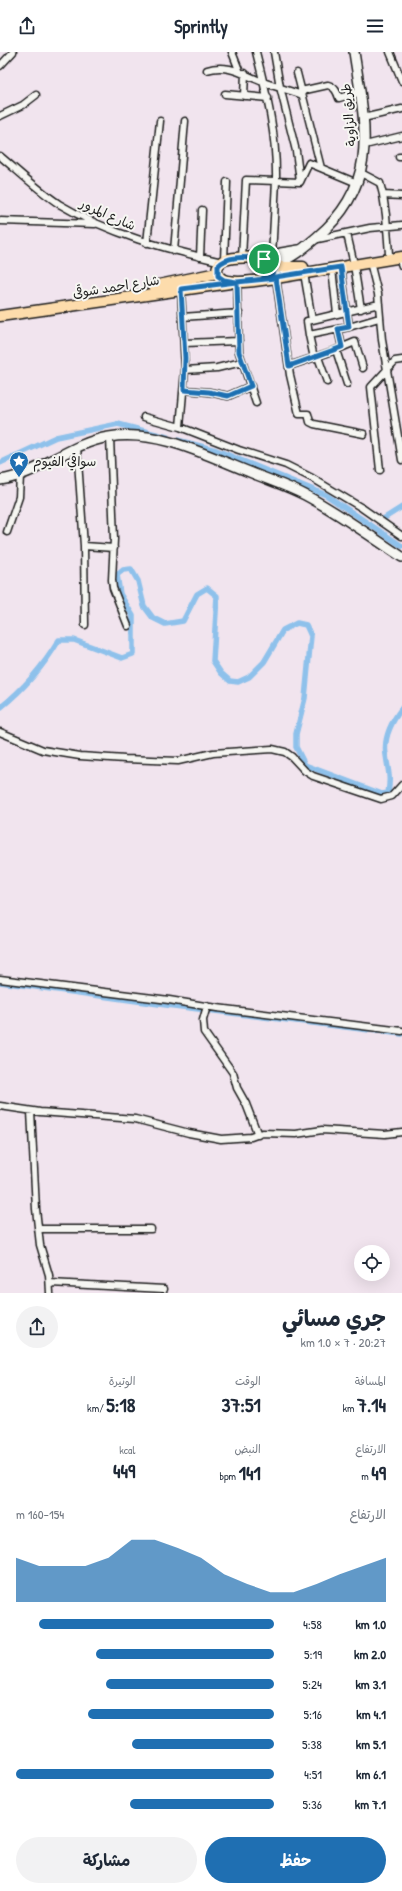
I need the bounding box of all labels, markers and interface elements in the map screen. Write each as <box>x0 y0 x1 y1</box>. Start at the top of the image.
text: Sprintly <box>174 14 228 39</box>
icon: share <box>16 15 38 37</box>
icon: menu <box>364 15 386 37</box>
street label: طريق الزاوية <box>336 83 360 147</box>
street label: شارع المرور <box>76 193 139 235</box>
pin <box>247 242 281 276</box>
icon: arrive <box>253 248 275 270</box>
street label: شارع احمد شوقى <box>71 270 161 303</box>
place icon: سواقي الفيوم <box>8 450 30 478</box>
place label: سواقي الفيوم <box>33 452 96 472</box>
map controls <box>354 1245 390 1281</box>
button: locate <box>354 1245 390 1281</box>
text: جري مسائي <box>282 1303 386 1333</box>
button: share <box>16 1306 58 1348</box>
text: 20:27 · 7 × 1.0 km <box>301 1333 386 1351</box>
text: الوتيرة <box>109 1374 135 1388</box>
text: الوقت <box>235 1374 261 1388</box>
text: المسافة <box>355 1374 386 1388</box>
text: 5:18 <box>106 1391 135 1418</box>
text: 37:51 <box>221 1391 261 1418</box>
text: 7.14 <box>357 1391 386 1418</box>
text: /km <box>87 1401 106 1415</box>
text: km <box>342 1401 357 1415</box>
text: النبض <box>234 1442 261 1456</box>
text: الارتفاع <box>355 1442 386 1456</box>
text: kcal <box>119 1443 135 1457</box>
text: 449 <box>113 1457 135 1484</box>
text: 141 <box>239 1459 261 1486</box>
text: 49 <box>371 1459 386 1486</box>
text: bpm <box>219 1469 239 1483</box>
text: m <box>361 1469 371 1483</box>
text: 154–160 m <box>16 1505 64 1523</box>
text: الارتفاع <box>350 1505 386 1523</box>
text: 4:58 <box>303 1615 322 1633</box>
text: 1.0 km <box>355 1615 386 1633</box>
text: 5:19 <box>304 1645 322 1663</box>
text: 2.0 km <box>354 1645 386 1663</box>
text: 5:24 <box>303 1675 322 1693</box>
text: 3.1 km <box>355 1675 386 1693</box>
text: 5:16 <box>304 1705 322 1723</box>
text: 4.1 km <box>356 1705 386 1723</box>
text: 5:38 <box>302 1735 322 1753</box>
text: 5.1 km <box>356 1735 386 1753</box>
text: 4:51 <box>304 1765 322 1783</box>
text: 6.1 km <box>356 1765 386 1783</box>
text: 5:36 <box>302 1795 322 1813</box>
text: 7.1 km <box>355 1795 386 1813</box>
button: مشاركة <box>16 1837 197 1883</box>
button: حفظ <box>205 1837 386 1883</box>

